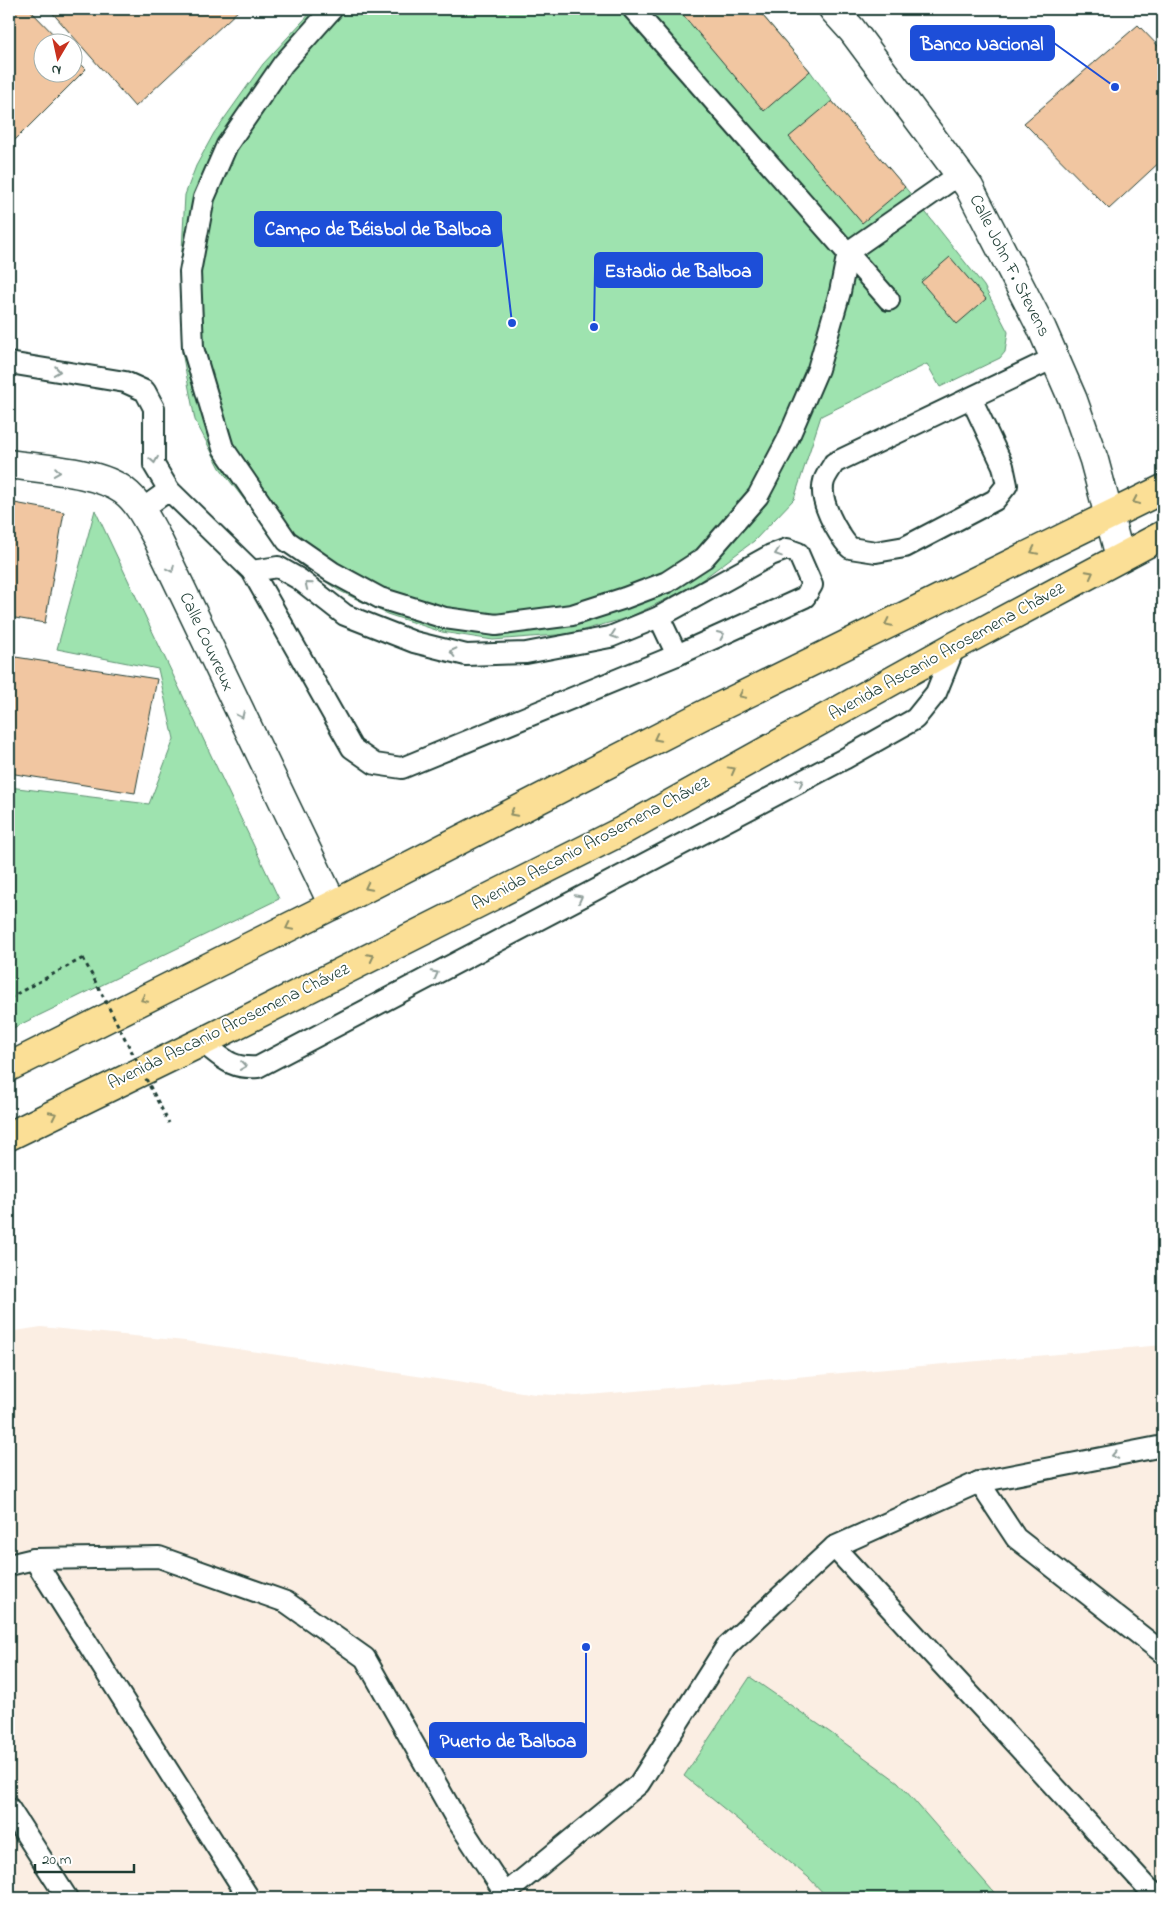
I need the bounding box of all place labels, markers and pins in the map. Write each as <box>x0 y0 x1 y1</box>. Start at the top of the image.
callout: Banco Nacional <box>911 26 1054 60</box>
callout: Campo de Béisbol de Balboa <box>255 212 501 246</box>
callout: Estadio de Balboa <box>595 253 762 287</box>
callout: Puerto de Balboa <box>430 1723 586 1757</box>

